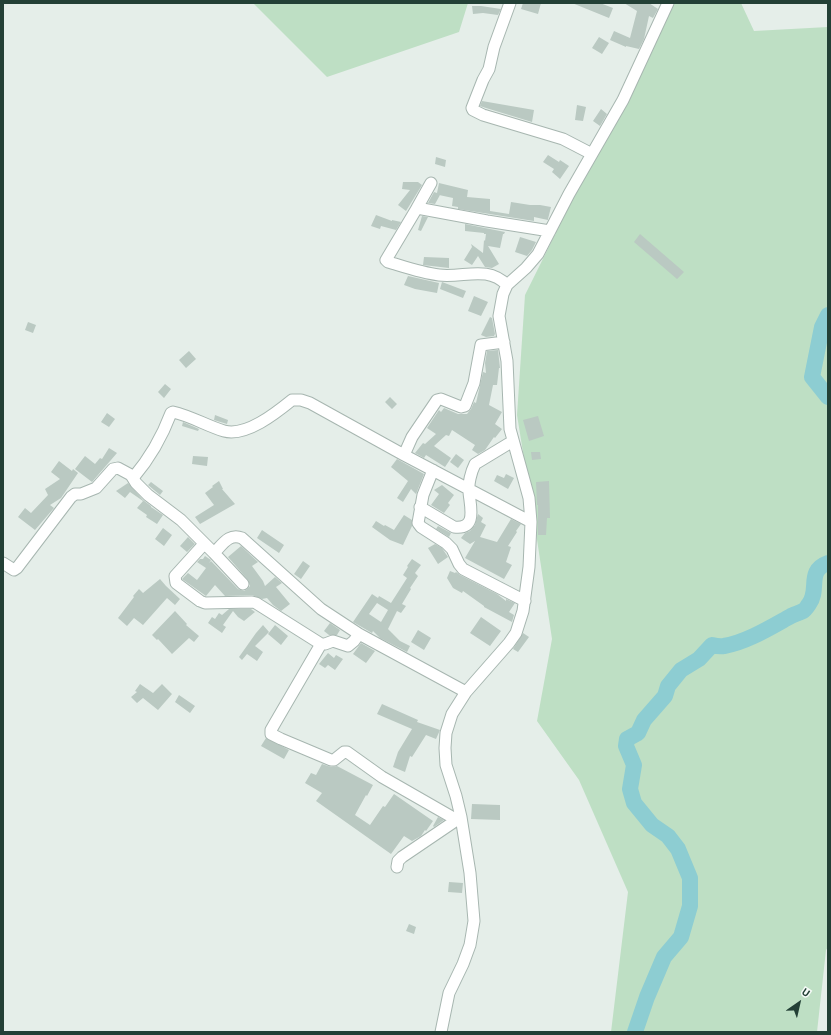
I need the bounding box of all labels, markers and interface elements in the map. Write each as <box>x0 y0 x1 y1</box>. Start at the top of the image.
north arrow <box>779 983 819 1023</box>
text: U <box>800 986 812 999</box>

